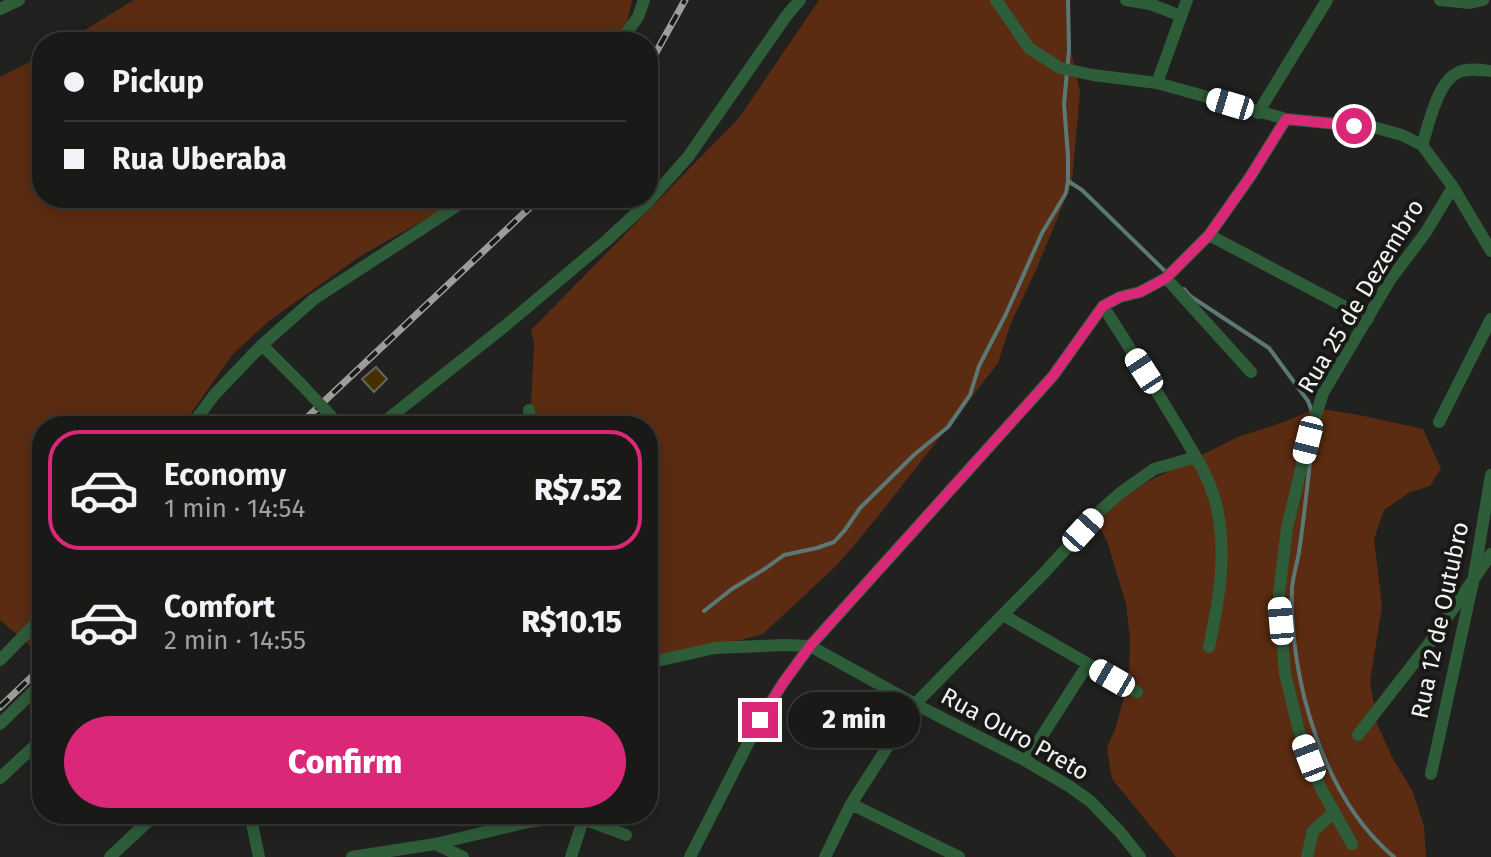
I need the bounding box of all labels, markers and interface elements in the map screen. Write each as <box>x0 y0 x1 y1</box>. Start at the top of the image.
text: Pickup <box>112 64 204 100</box>
car <box>1204 86 1256 122</box>
route start <box>1336 108 1372 144</box>
text: Rua Uberaba <box>112 141 287 177</box>
street label: Rua 25 de Dezembro <box>1292 194 1430 398</box>
car <box>1121 344 1167 398</box>
car <box>1291 414 1325 466</box>
icon: car <box>68 454 140 526</box>
text: Economy <box>164 457 286 493</box>
text: R$7.52 <box>534 472 622 508</box>
text: 1 min · 14:54 <box>164 493 305 524</box>
car <box>1058 504 1108 556</box>
street label: Rua 12 de Outubro <box>1405 519 1475 721</box>
icon: car <box>68 586 140 658</box>
text: Comfort <box>164 589 275 625</box>
car <box>1267 596 1295 646</box>
text: R$10.15 <box>521 604 622 640</box>
text: 2 min · 14:55 <box>164 625 306 656</box>
car <box>1085 656 1139 700</box>
street label: Rua Ouro Preto <box>936 682 1094 786</box>
callout: 2 min <box>788 692 920 748</box>
route end <box>742 702 778 738</box>
text: 2 min <box>822 704 886 735</box>
button: Confirm <box>64 716 626 808</box>
car <box>1289 731 1329 785</box>

